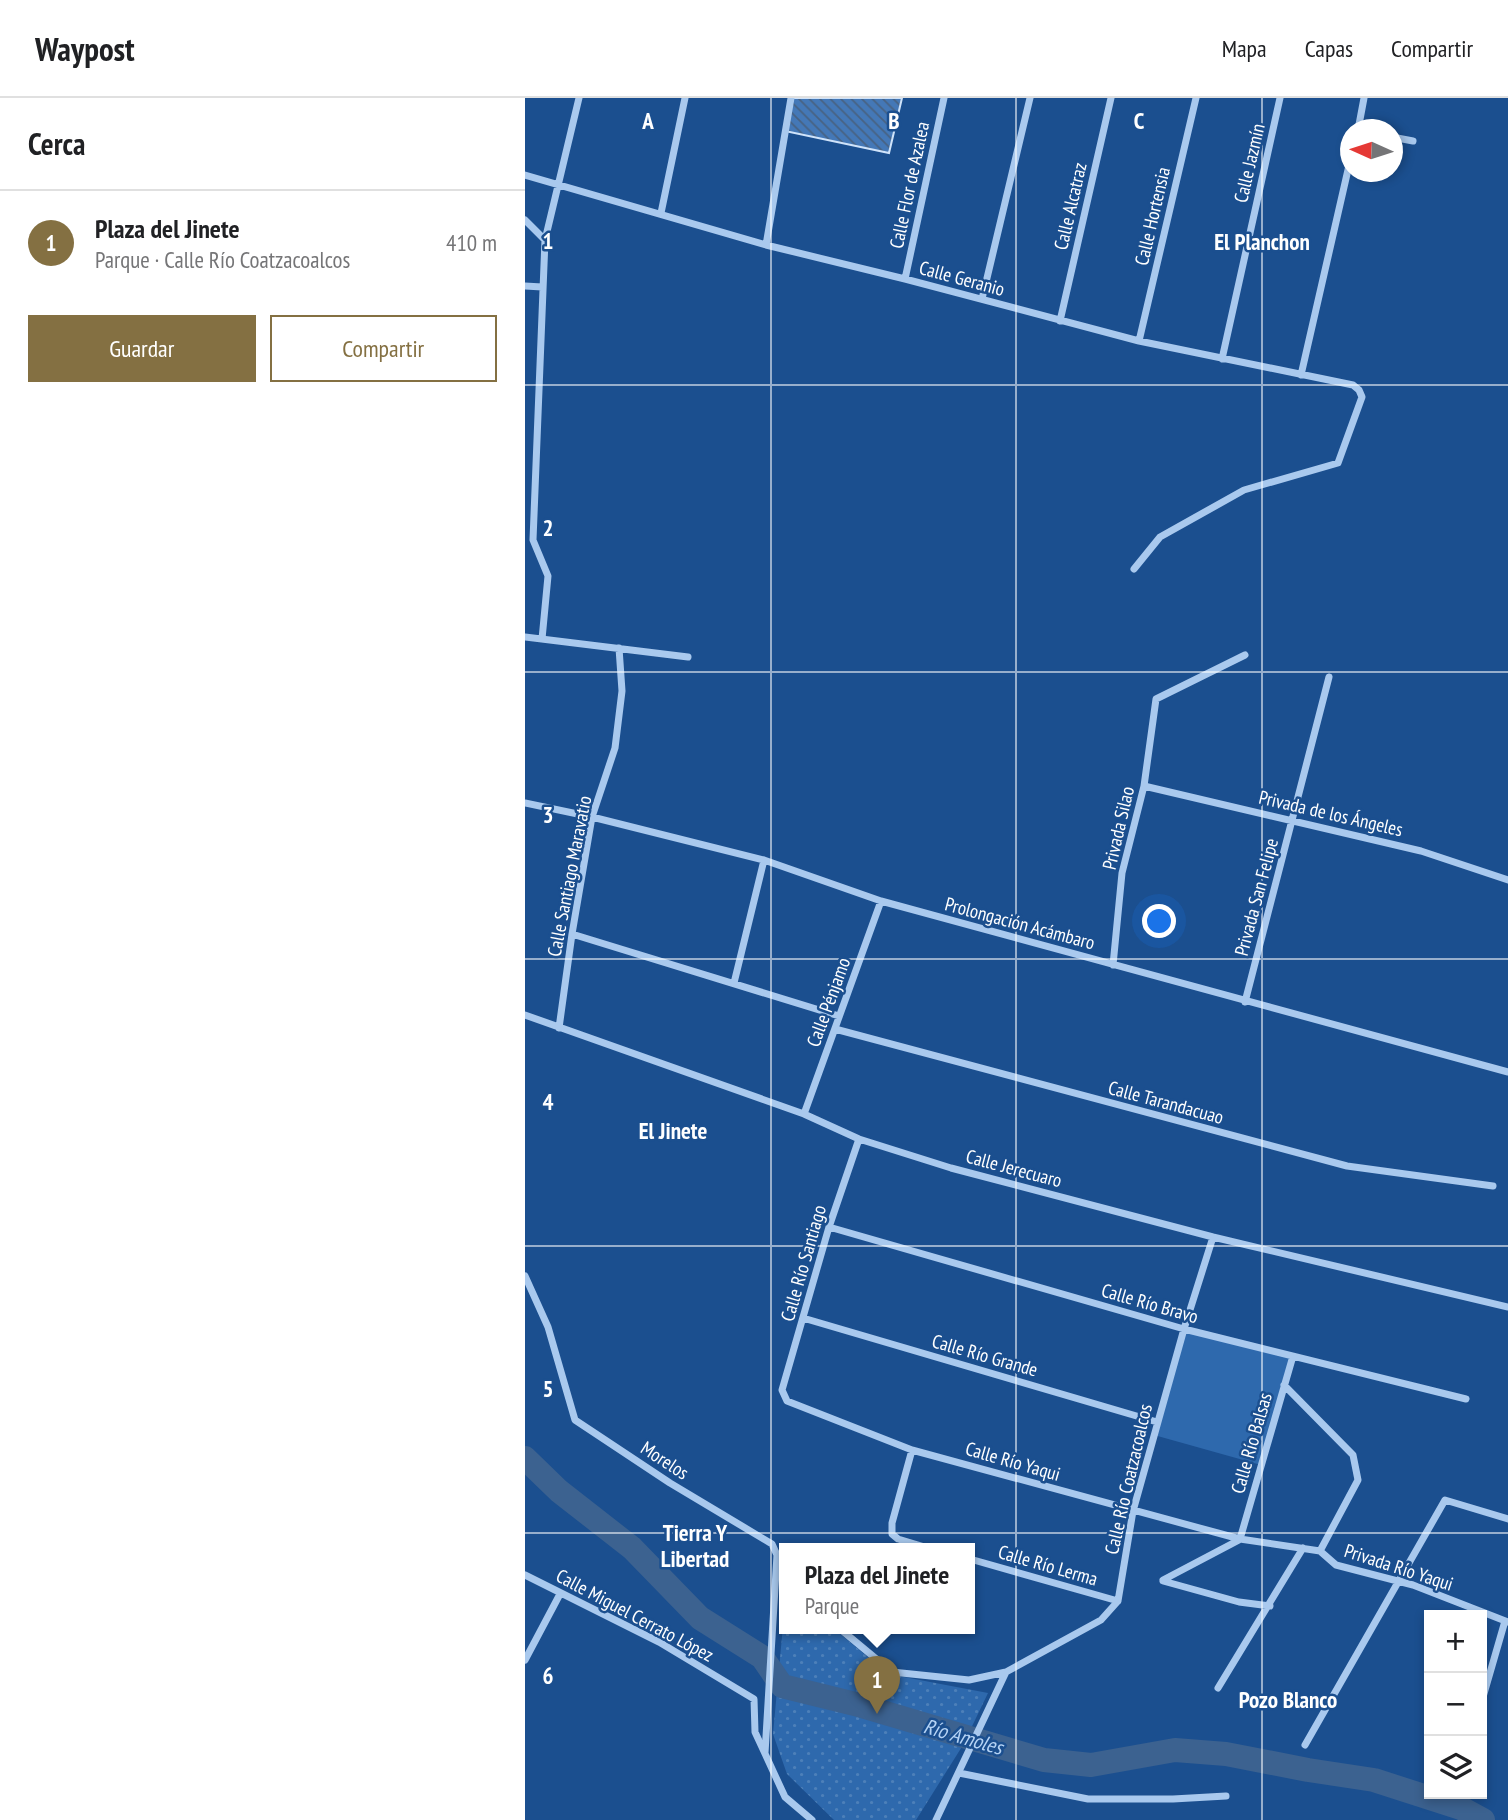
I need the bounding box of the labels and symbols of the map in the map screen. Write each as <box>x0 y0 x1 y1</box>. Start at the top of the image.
text: A <box>641 106 654 135</box>
text: B <box>888 106 900 135</box>
text: C <box>1134 106 1145 135</box>
street label: Calle Flor de Azalea <box>884 119 934 251</box>
north arrow <box>1340 119 1403 182</box>
street label: Calle Jazmín <box>1228 121 1270 205</box>
street label: Calle Alcatraz <box>1048 160 1092 252</box>
street label: Calle Hortensia <box>1129 164 1175 268</box>
text: 1 <box>543 226 554 255</box>
district label: El Planchon <box>1214 227 1310 256</box>
street label: Calle Geranio <box>917 255 1007 301</box>
text: 2 <box>543 513 554 542</box>
street label: Privada Silao <box>1097 784 1139 872</box>
street label: Privada de los Ángeles <box>1257 785 1405 841</box>
street label: Calle Santiago Maravatio <box>542 794 596 958</box>
text: 3 <box>543 800 554 829</box>
street label: Privada San Felipe <box>1229 835 1283 958</box>
street label: Prolongación Acámbaro <box>943 891 1097 955</box>
your location <box>1142 904 1176 938</box>
street label: Calle Pénjamo <box>801 954 855 1050</box>
street label: Calle Tarandacuao <box>1106 1075 1226 1129</box>
text: 4 <box>543 1087 554 1116</box>
district label: El Jinete <box>639 1116 708 1145</box>
street label: Calle Jerecuaro <box>963 1144 1065 1192</box>
street label: Calle Río Santiago <box>775 1202 831 1324</box>
street label: Calle Río Bravo <box>1099 1278 1201 1328</box>
street label: Calle Río Grande <box>929 1328 1041 1382</box>
text: 5 <box>543 1374 554 1403</box>
street label: Calle Río Balsas <box>1225 1390 1277 1496</box>
street label: Calle Río Coatzacoalcos <box>1099 1401 1157 1557</box>
street label: Morelos <box>636 1436 694 1484</box>
street label: Calle Río Yaqui <box>963 1436 1063 1486</box>
district label: Tierra Y Libertad <box>661 1518 729 1573</box>
street label: Privada Río Yaqui <box>1342 1538 1456 1596</box>
street label: Calle Río Lerma <box>996 1539 1100 1591</box>
street label: Calle Miguel Cerrato López <box>552 1563 718 1667</box>
pin: 1 <box>854 1656 900 1714</box>
text: 6 <box>543 1661 554 1690</box>
district label: Pozo Blanco <box>1239 1685 1337 1714</box>
water label: Río Amoles <box>921 1712 1008 1761</box>

